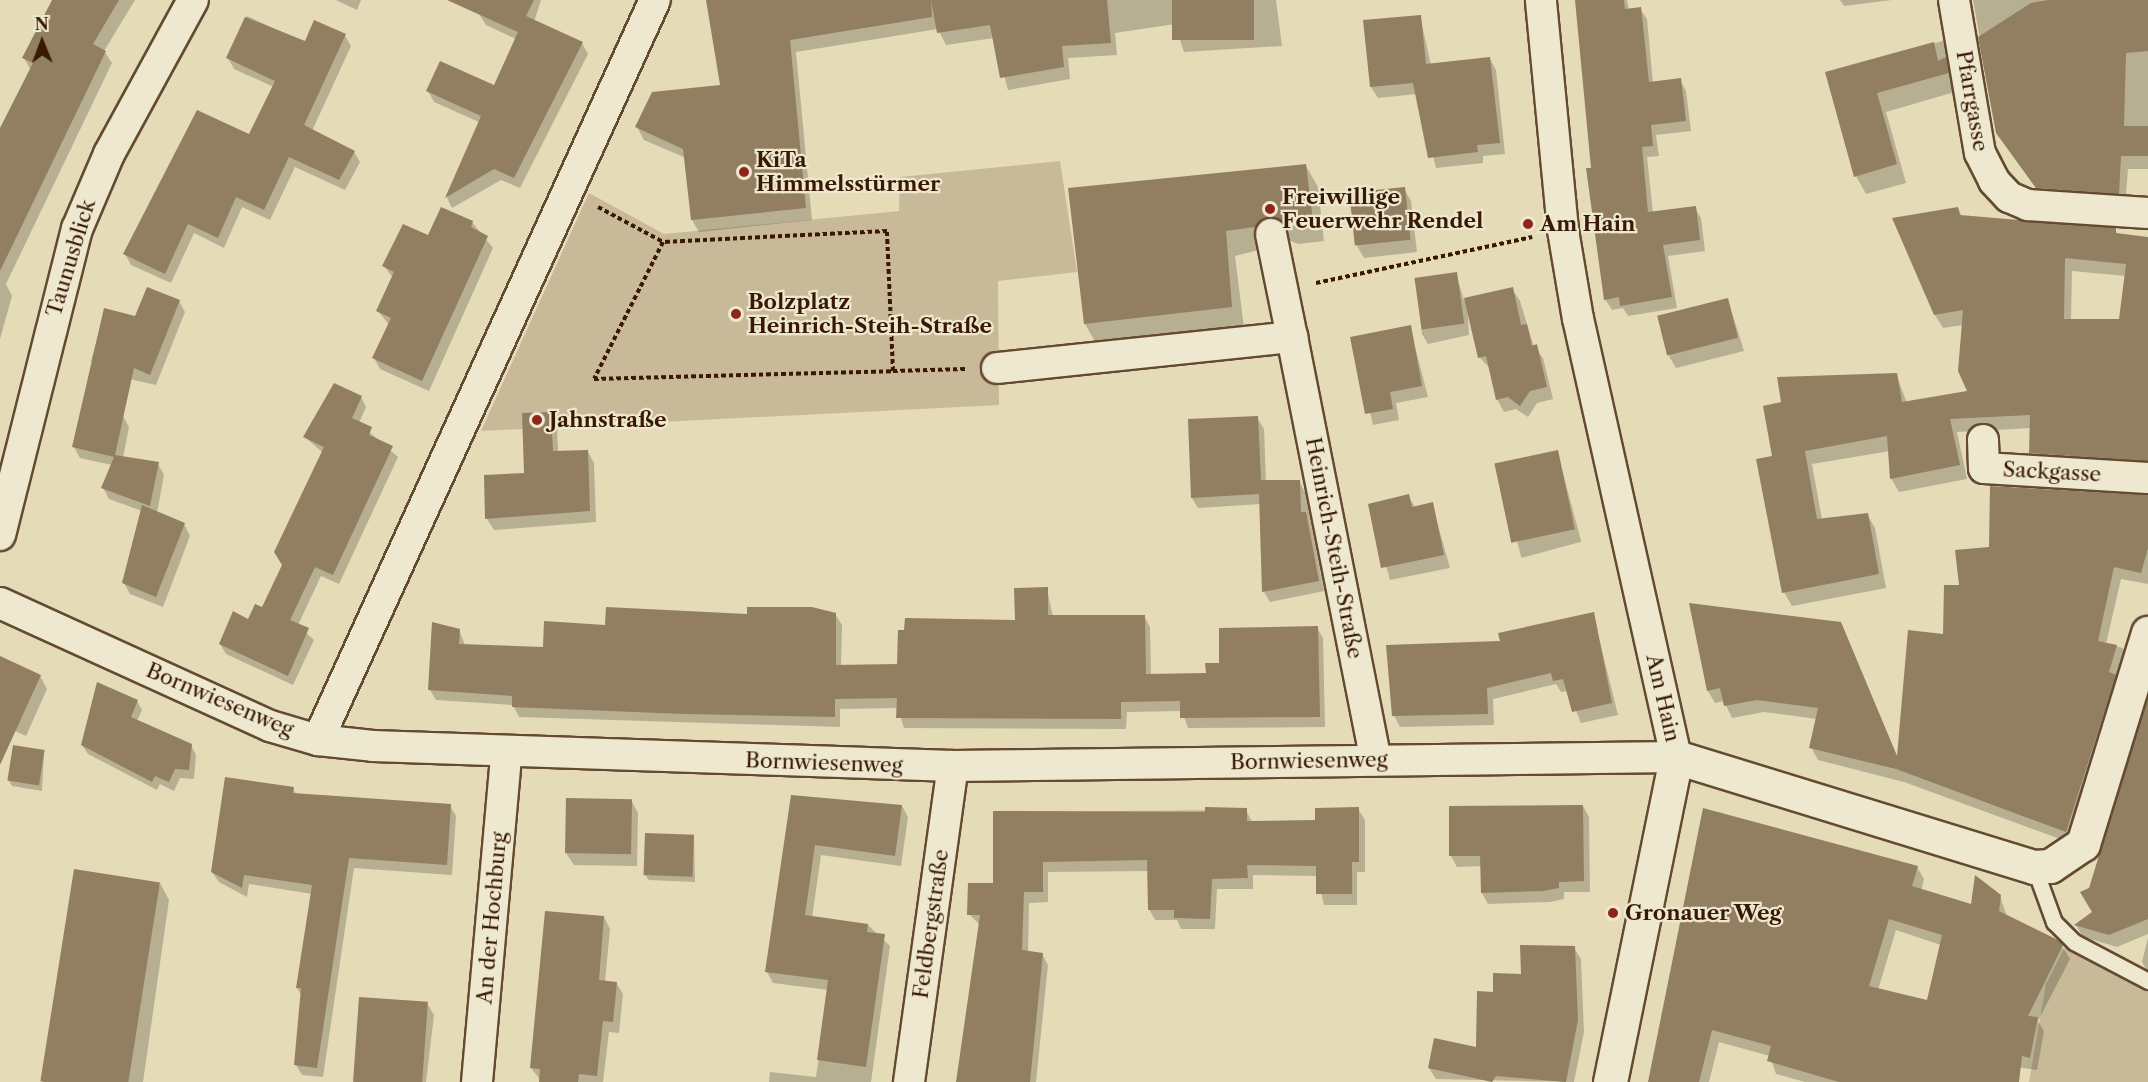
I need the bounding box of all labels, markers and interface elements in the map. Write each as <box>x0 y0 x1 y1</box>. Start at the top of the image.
north arrow <box>12 12 72 72</box>
text: N <box>35 14 49 34</box>
street label: Pfarrgasse <box>1951 49 1993 153</box>
place label: KiTa Himmelsstürmer <box>756 147 940 197</box>
marker: KiTa Himmelsstürmer <box>737 165 751 179</box>
place label: Freiwillige Feuerwehr Rendel <box>1282 184 1484 234</box>
street label: Taunusblick <box>41 196 101 320</box>
marker: Freiwillige Feuerwehr Rendel <box>1263 202 1277 216</box>
place label: Am Hain <box>1540 211 1635 237</box>
marker: Am Hain <box>1521 217 1535 231</box>
place label: Bolzplatz Heinrich-Steih-Straße <box>748 289 992 339</box>
marker: Bolzplatz Heinrich-Steih-Straße <box>729 307 743 321</box>
place label: Jahnstraße <box>549 407 667 433</box>
marker: Jahnstraße <box>530 413 544 427</box>
street label: Heinrich-Steih-Straße <box>1300 435 1368 661</box>
street label: Sackgasse <box>2002 457 2102 487</box>
street label: Am Hain <box>1641 652 1685 744</box>
street label: Bornwiesenweg <box>143 658 297 742</box>
street label: Bornwiesenweg <box>1230 747 1388 775</box>
street label: Bornwiesenweg <box>745 748 903 778</box>
street label: An der Hochburg <box>472 831 512 1005</box>
street label: Feldbergstraße <box>908 848 954 1000</box>
place label: Gronauer Weg <box>1625 900 1783 926</box>
marker: Gronauer Weg <box>1606 906 1620 920</box>

